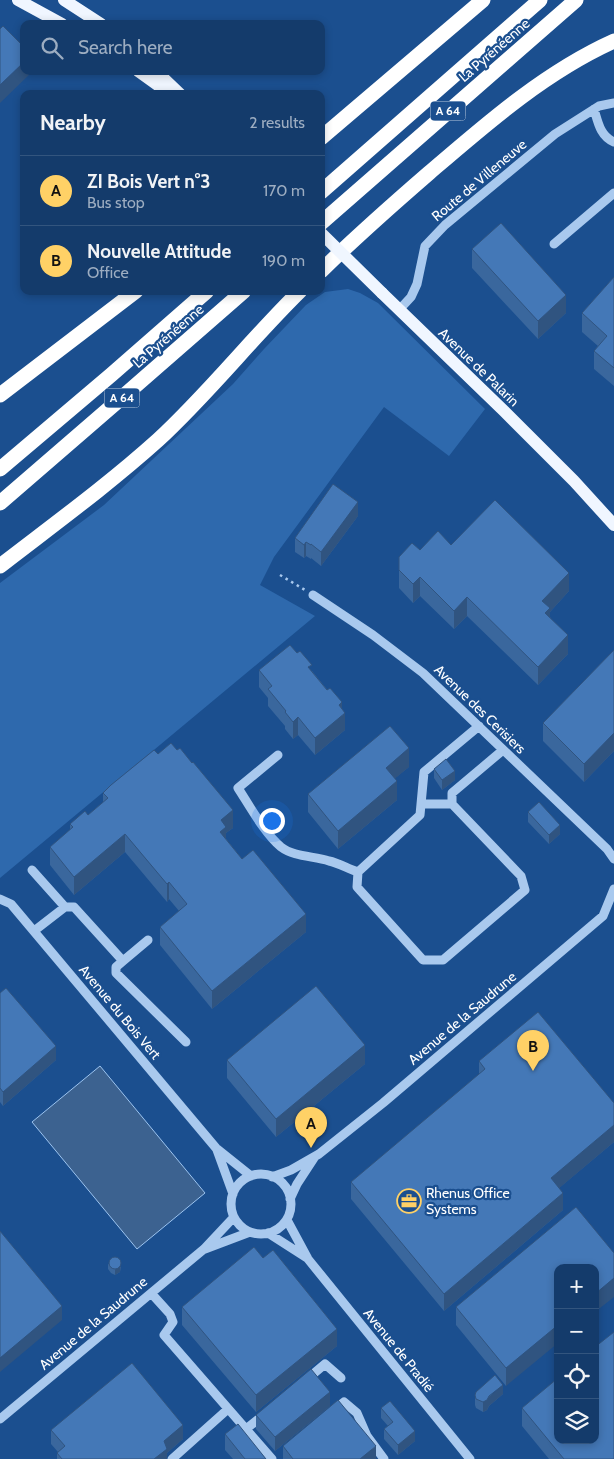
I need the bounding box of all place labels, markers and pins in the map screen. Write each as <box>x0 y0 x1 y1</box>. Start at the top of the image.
pin: B <box>517 1030 549 1071</box>
pin: A <box>295 1107 327 1148</box>
place label: Rhenus Office Systems <box>426 1184 510 1218</box>
office icon: Rhenus Office Systems <box>396 1188 422 1214</box>

